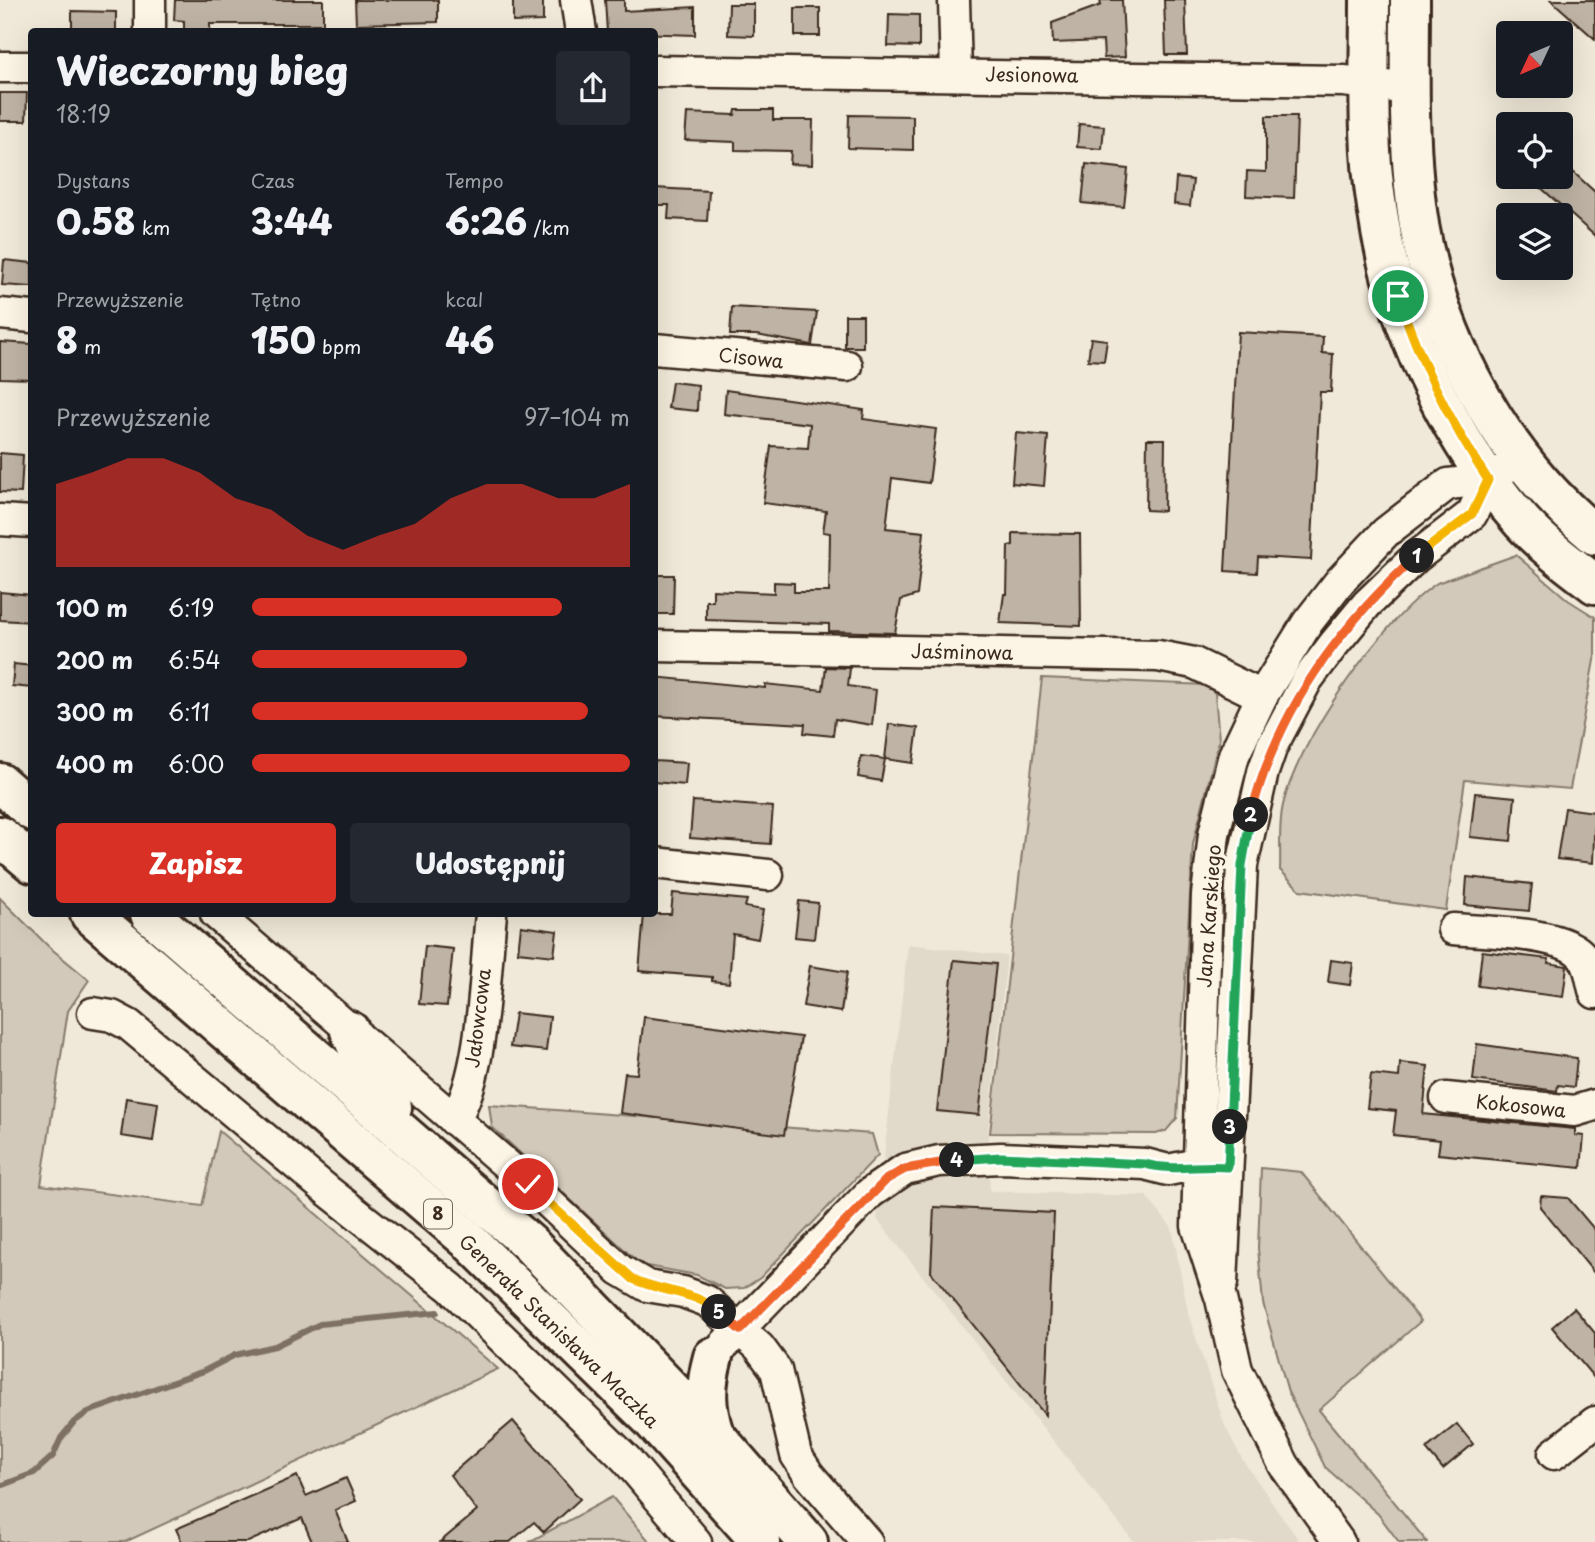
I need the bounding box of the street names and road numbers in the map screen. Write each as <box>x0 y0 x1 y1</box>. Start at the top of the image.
street label: Jesionowa <box>985 59 1079 89</box>
street label: Cisowa <box>717 340 785 374</box>
street label: Jaśminowa <box>911 636 1014 666</box>
street label: Jana Karskiego <box>1189 843 1227 988</box>
street label: Jałowcowa <box>457 966 497 1069</box>
street label: Kokosowa <box>1475 1086 1568 1124</box>
road number: 8 <box>424 1199 452 1228</box>
street label: Generała Stanisława Maczka <box>453 1227 666 1434</box>

